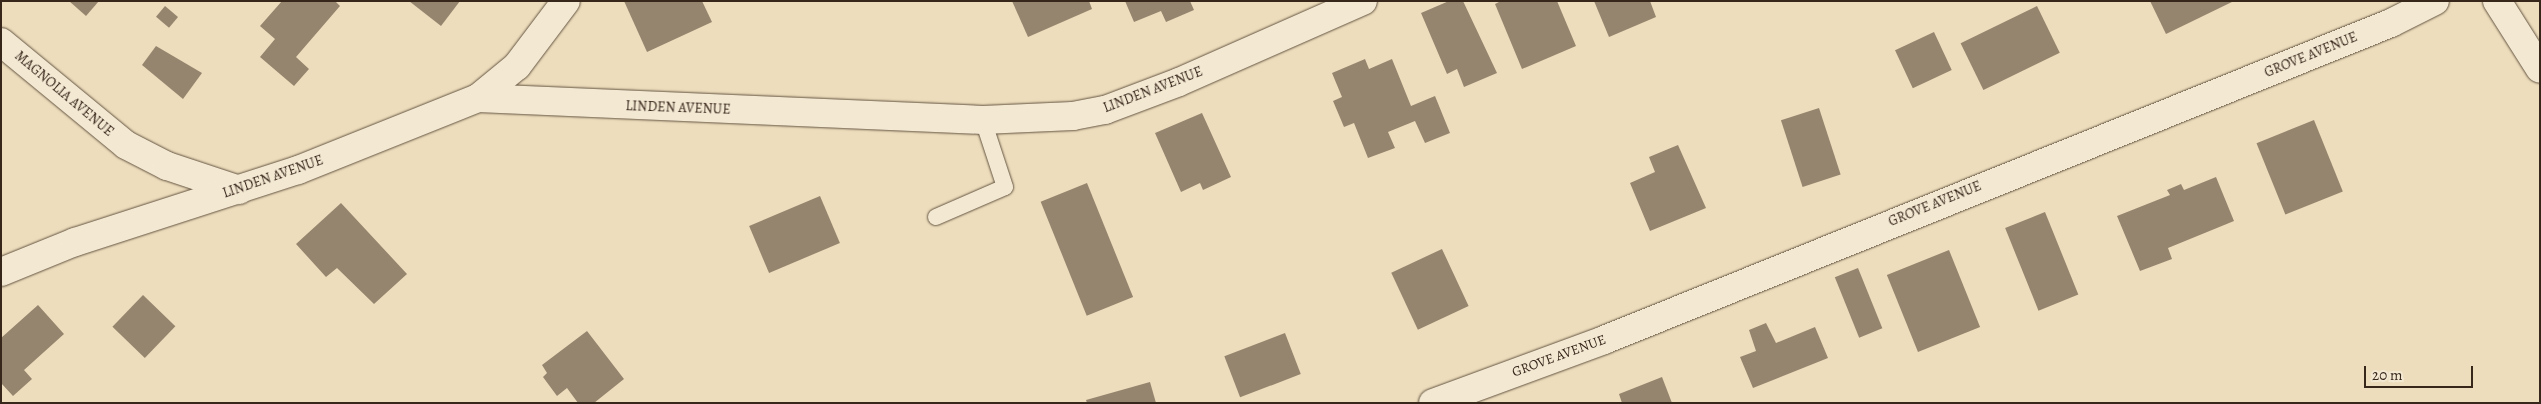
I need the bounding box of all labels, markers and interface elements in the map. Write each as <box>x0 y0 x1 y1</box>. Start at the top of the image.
street label: GROVE AVENUE <box>2262 29 2360 81</box>
street label: MAGNOLIA AVENUE <box>11 48 117 140</box>
street label: LINDEN AVENUE <box>1101 63 1205 117</box>
street label: LINDEN AVENUE <box>625 98 731 118</box>
street label: LINDEN AVENUE <box>221 152 325 202</box>
street label: GROVE AVENUE <box>1886 178 1984 230</box>
street label: GROVE AVENUE <box>1510 331 1608 381</box>
scale bar <box>2366 356 2475 388</box>
text: 20 m <box>2372 365 2403 385</box>

